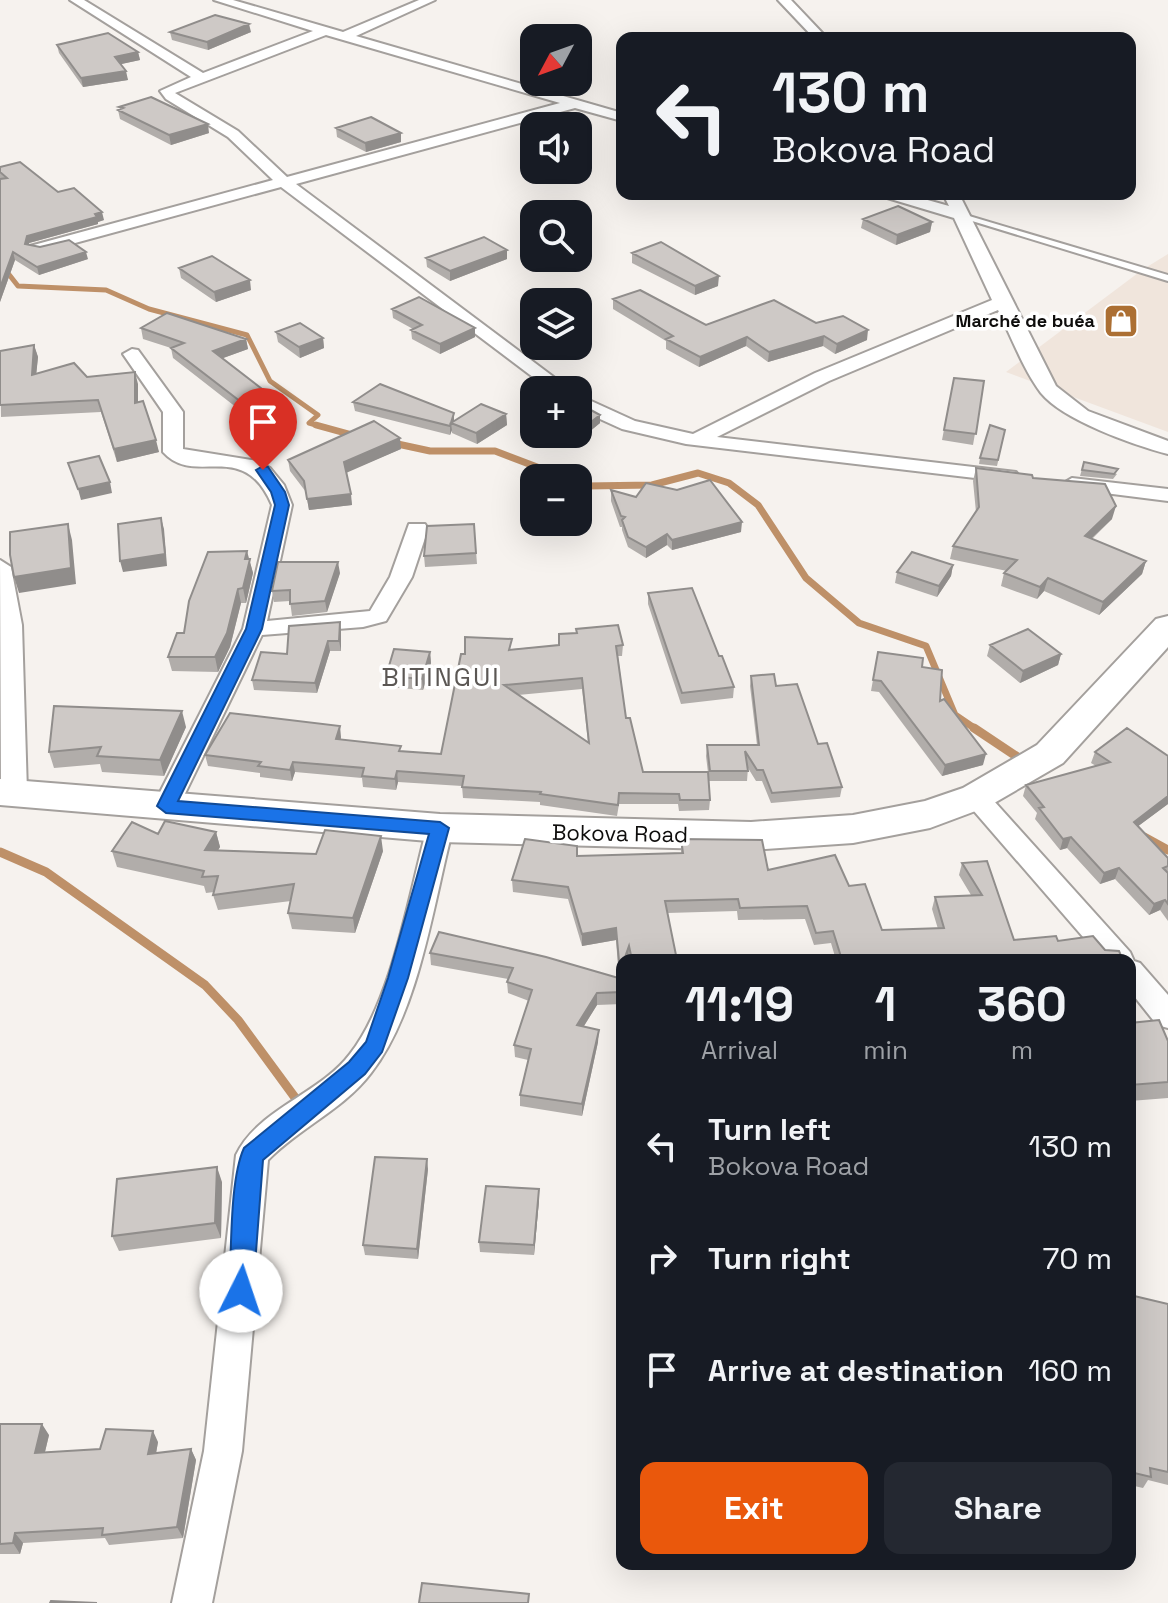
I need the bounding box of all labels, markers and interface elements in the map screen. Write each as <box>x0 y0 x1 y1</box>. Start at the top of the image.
north arrow <box>520 24 592 96</box>
map controls <box>520 24 592 536</box>
text: 130 m <box>772 57 930 128</box>
icon: left <box>640 64 744 168</box>
button: sound <box>520 112 592 184</box>
text: Bokova Road <box>772 127 995 173</box>
button: search <box>520 200 592 272</box>
button: layers <box>520 288 592 360</box>
shop icon: Marché de buéa <box>1102 302 1140 340</box>
place label: Marché de buéa <box>956 309 1096 332</box>
button: + <box>520 376 592 448</box>
pin <box>229 388 297 470</box>
icon: arrive <box>241 400 285 444</box>
button: − <box>520 464 592 536</box>
district label: BITINGUI <box>381 660 501 694</box>
street label: Bokova Road <box>552 818 688 848</box>
text: 11:19 <box>685 974 794 1035</box>
text: 1 <box>875 974 896 1035</box>
text: 360 <box>977 974 1067 1035</box>
text: Arrival <box>701 1033 778 1067</box>
text: min <box>863 1033 908 1067</box>
text: m <box>1011 1033 1033 1067</box>
text: Turn left <box>708 1110 831 1149</box>
icon: left <box>640 1124 684 1168</box>
text: 130 m <box>1029 1127 1112 1166</box>
text: Bokova Road <box>708 1149 869 1183</box>
icon: right <box>640 1236 684 1280</box>
text: Turn right <box>708 1239 851 1278</box>
text: 70 m <box>1043 1239 1112 1278</box>
position arrow <box>199 1249 283 1333</box>
icon: arrive <box>640 1348 684 1392</box>
text: Arrive at destination <box>708 1351 1004 1390</box>
text: 160 m <box>1028 1351 1112 1390</box>
button: Exit <box>640 1462 868 1554</box>
button: Share <box>884 1462 1112 1554</box>

